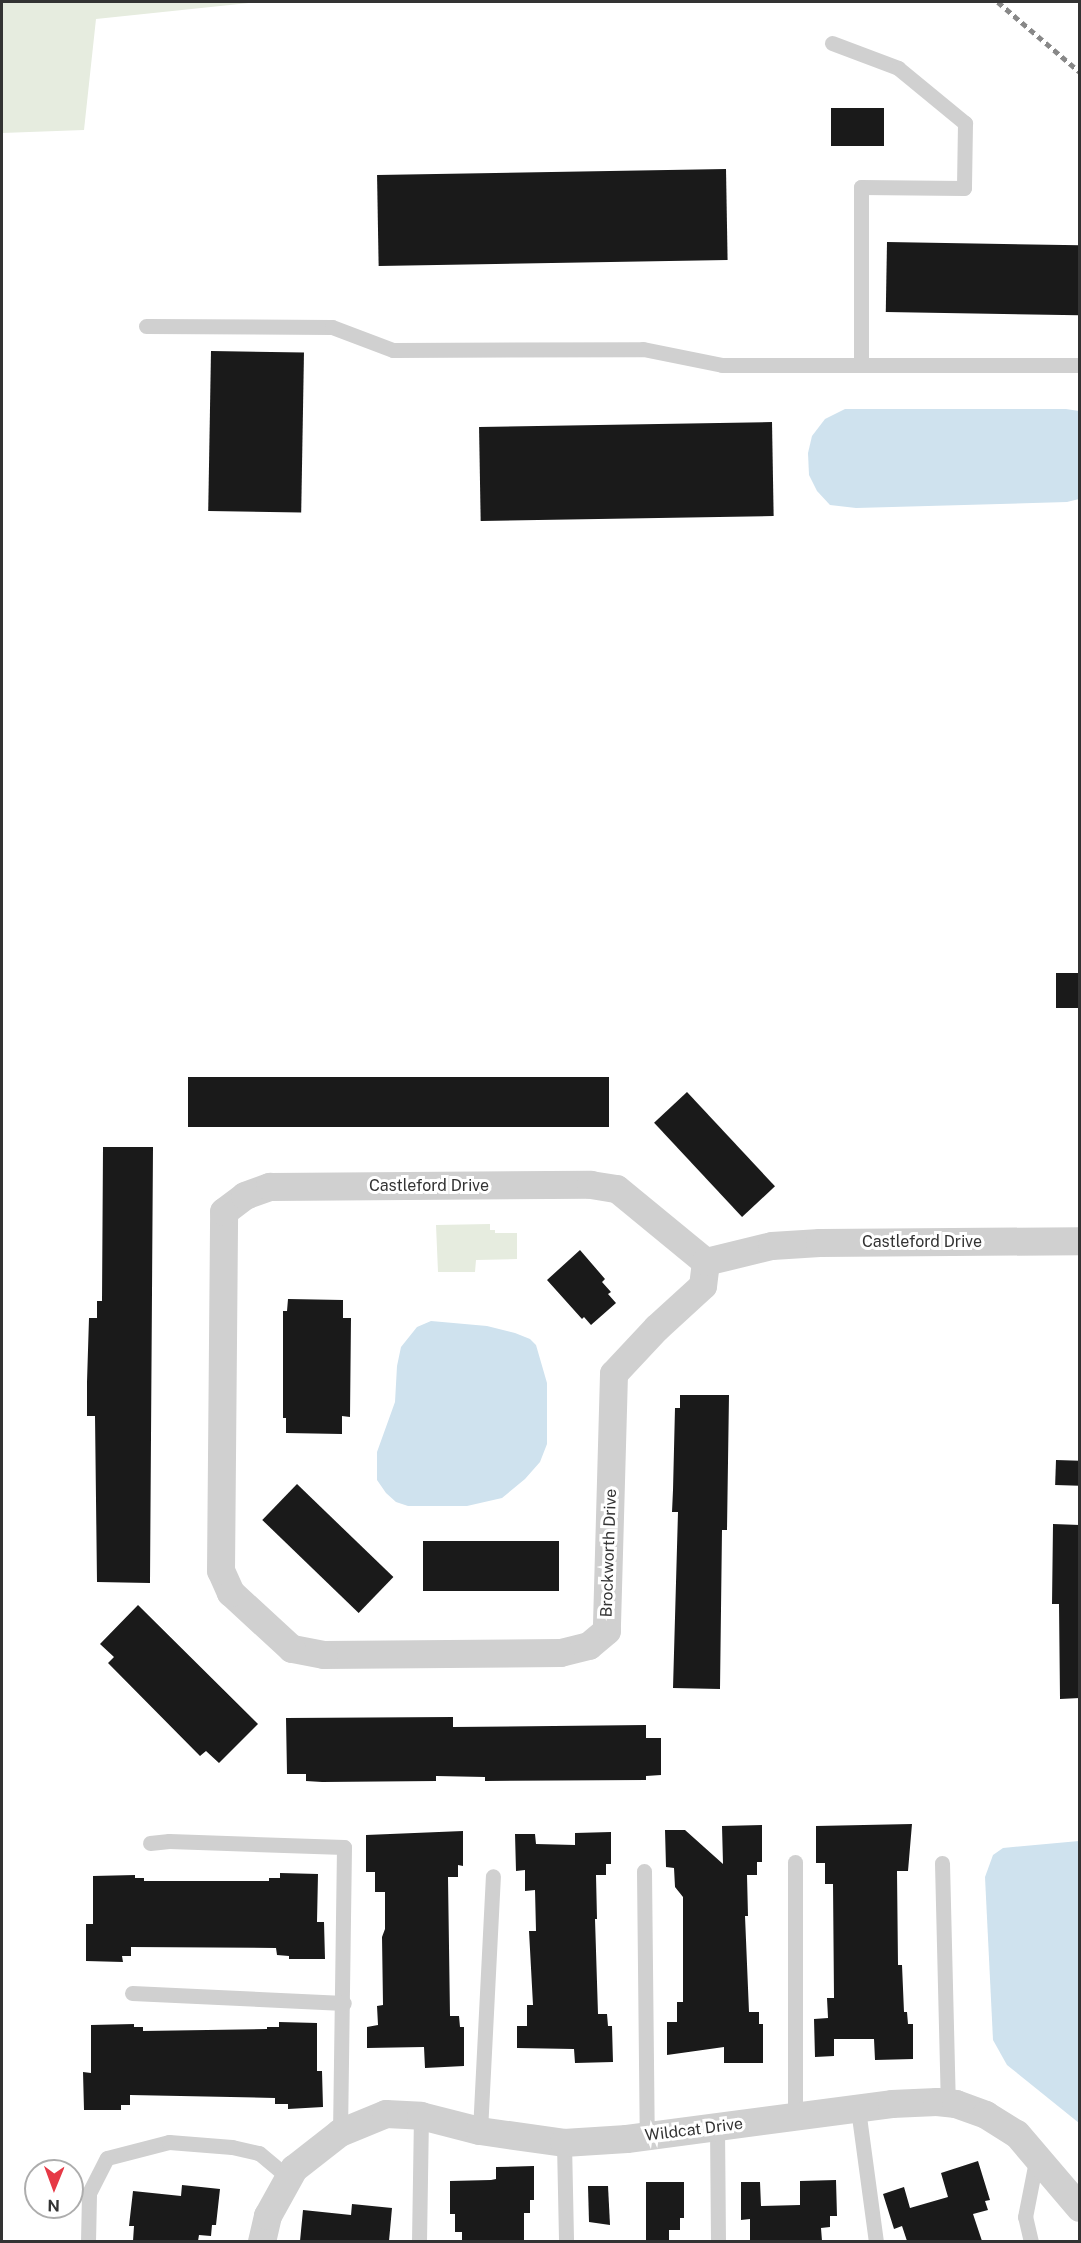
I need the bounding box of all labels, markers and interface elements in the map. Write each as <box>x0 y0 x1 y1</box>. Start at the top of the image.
street label: Castleford Drive <box>369 1176 489 1196</box>
street label: Castleford Drive <box>862 1232 982 1252</box>
street label: Brockworth Drive <box>597 1488 621 1618</box>
street label: Wildcat Drive <box>644 2114 744 2146</box>
north arrow <box>24 2159 84 2219</box>
text: N <box>47 2196 60 2215</box>

